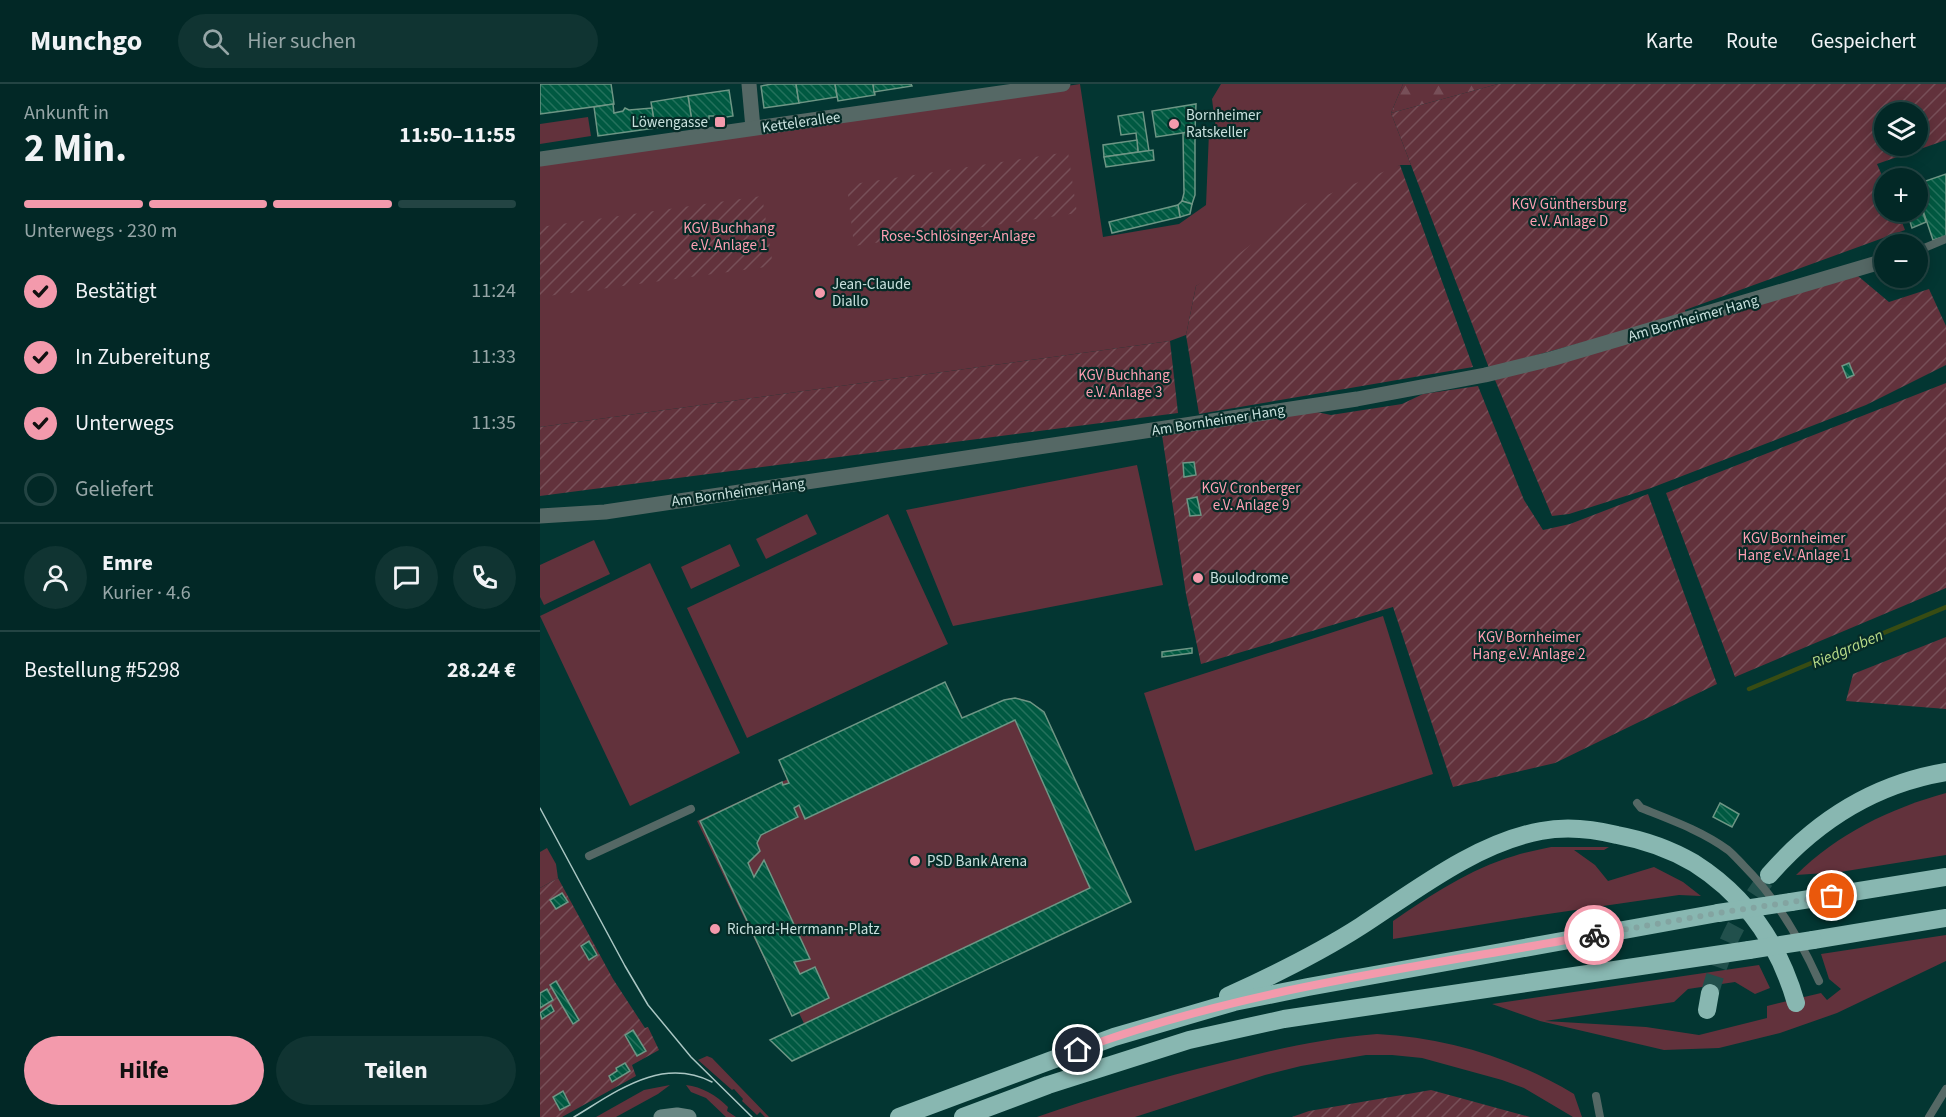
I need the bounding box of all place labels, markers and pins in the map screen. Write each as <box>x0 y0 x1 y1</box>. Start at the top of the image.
place label: Bornheimer Ratskeller <box>1186 105 1262 143</box>
place label: Löwengasse <box>632 112 708 133</box>
marker: Löwengasse <box>713 115 727 129</box>
marker: Bornheimer Ratskeller <box>1167 117 1181 131</box>
place label: Jean-Claude Diallo <box>832 274 911 312</box>
marker: Jean-Claude Diallo <box>813 286 827 300</box>
place label: Boulodrome <box>1210 568 1288 589</box>
marker: Boulodrome <box>1191 571 1205 585</box>
place label: PSD Bank Arena <box>927 851 1027 872</box>
marker: PSD Bank Arena <box>908 854 922 868</box>
pin <box>1806 870 1857 921</box>
place label: Richard-Herrmann-Platz <box>727 919 880 940</box>
marker: Richard-Herrmann-Platz <box>708 922 722 936</box>
pin <box>1052 1024 1103 1075</box>

